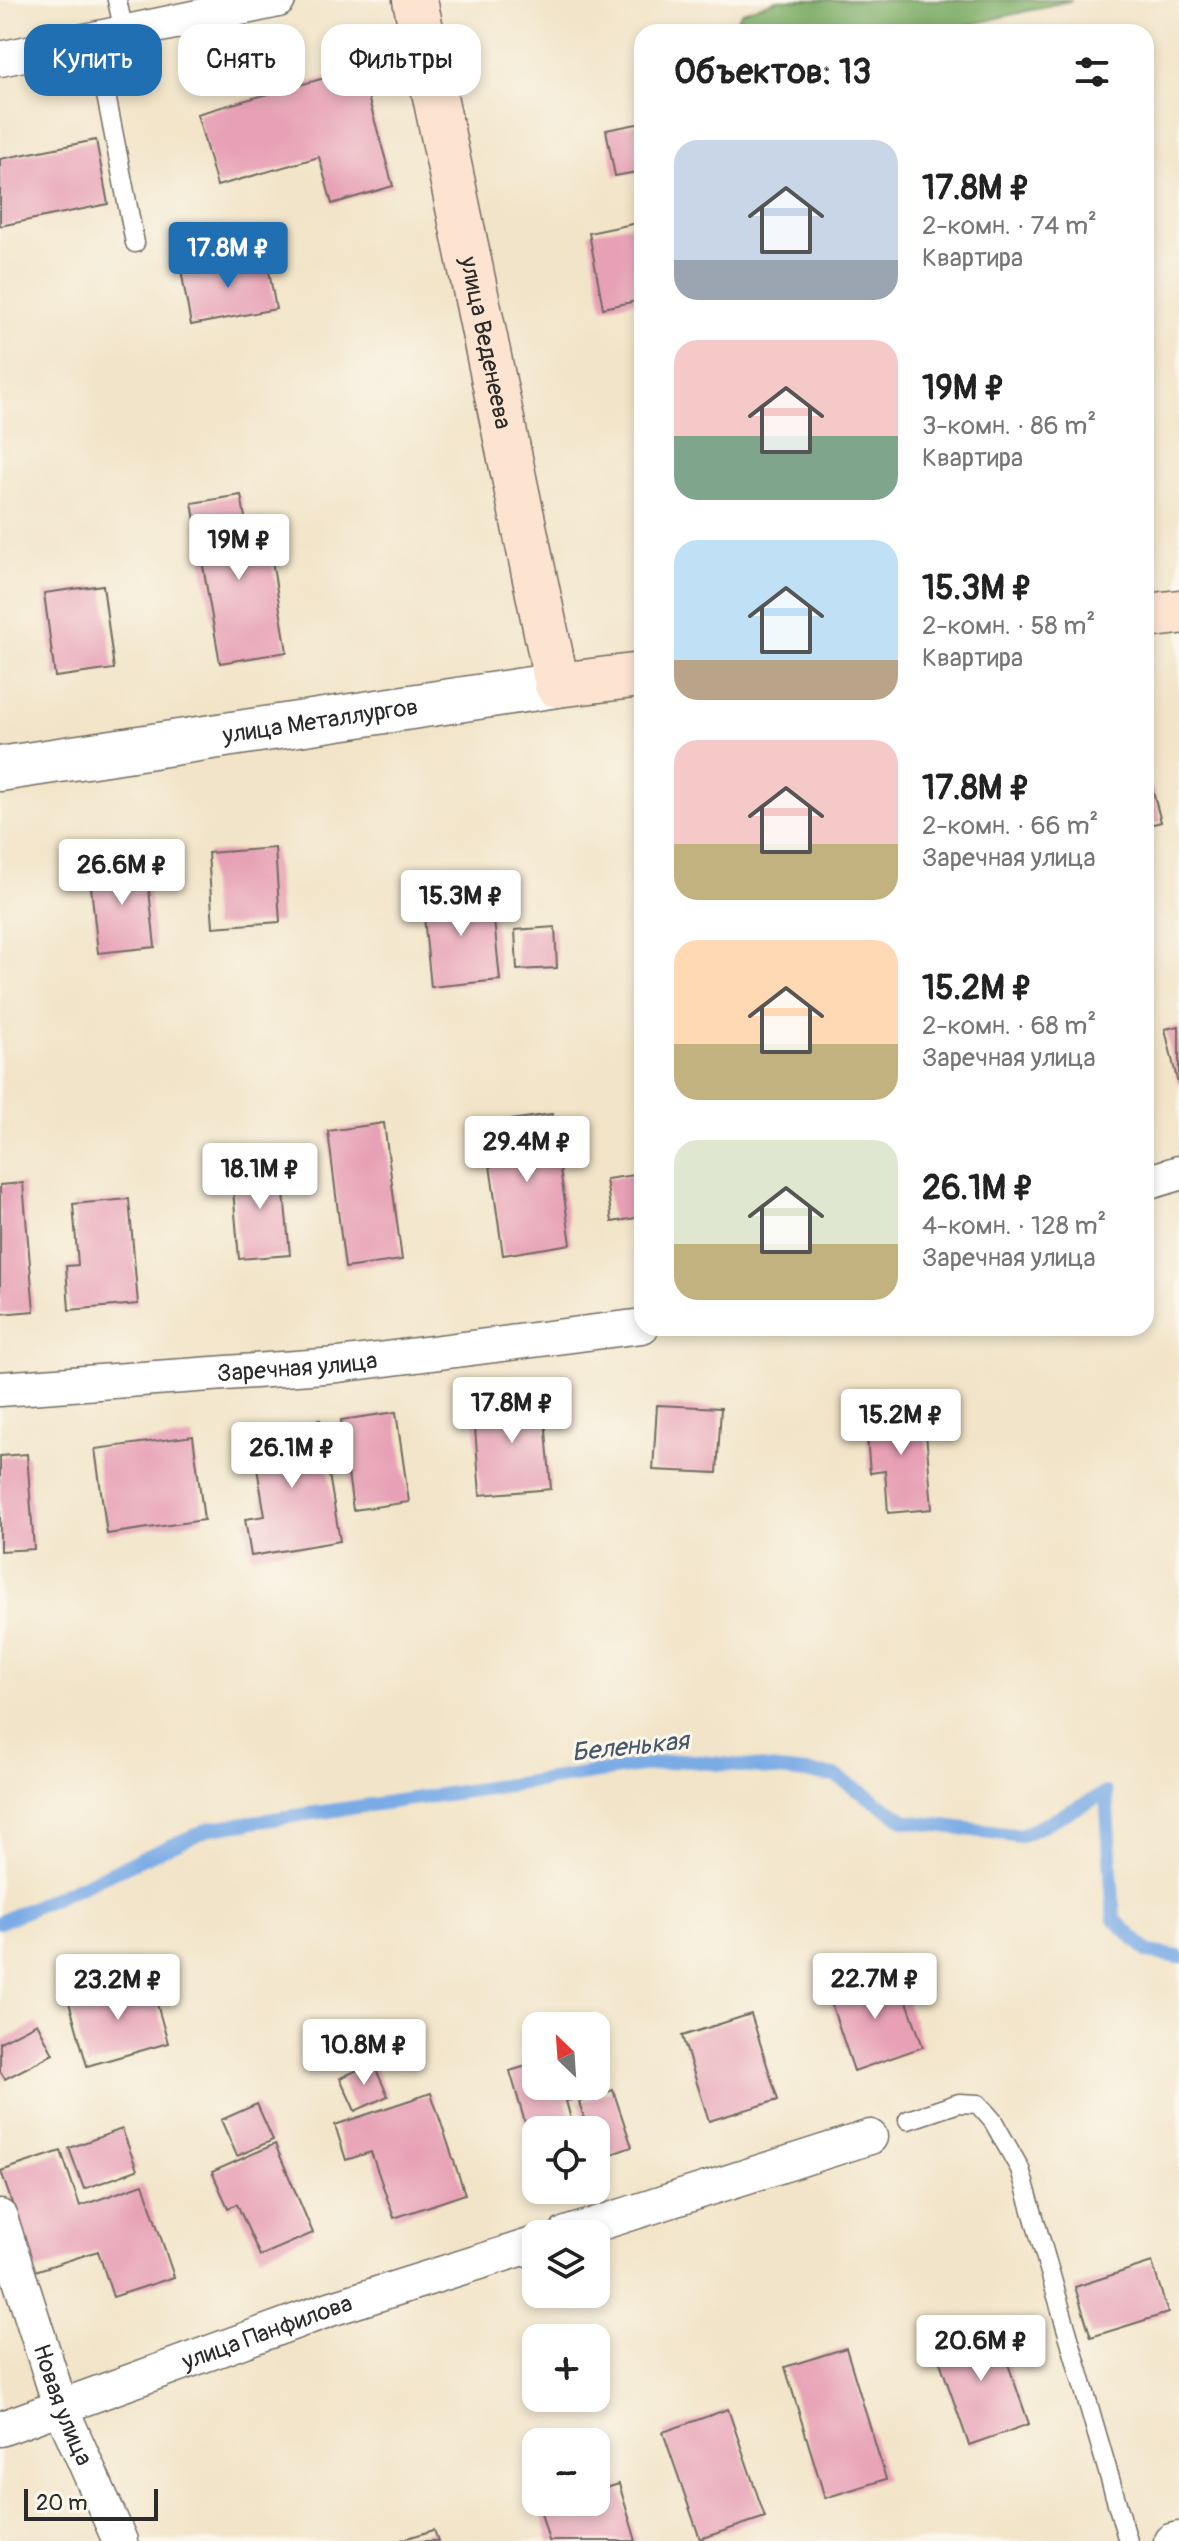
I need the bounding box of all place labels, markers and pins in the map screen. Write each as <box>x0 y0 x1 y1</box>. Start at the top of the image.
pin: 17.8M ₽ <box>154 222 302 290</box>
pin: 19M ₽ <box>183 514 295 582</box>
pin: 26.6M ₽ <box>48 839 196 907</box>
pin: 15.3M ₽ <box>387 870 535 938</box>
pin: 29.4M ₽ <box>453 1116 601 1184</box>
pin: 18.1M ₽ <box>186 1143 334 1211</box>
pin: 17.8M ₽ <box>438 1377 586 1445</box>
pin: 15.2M ₽ <box>827 1389 975 1457</box>
pin: 26.1M ₽ <box>218 1422 366 1490</box>
pin: 22.7M ₽ <box>801 1953 949 2021</box>
pin: 23.2M ₽ <box>44 1954 192 2022</box>
pin: 10.8M ₽ <box>290 2019 438 2087</box>
pin: 20.6M ₽ <box>907 2315 1055 2383</box>

